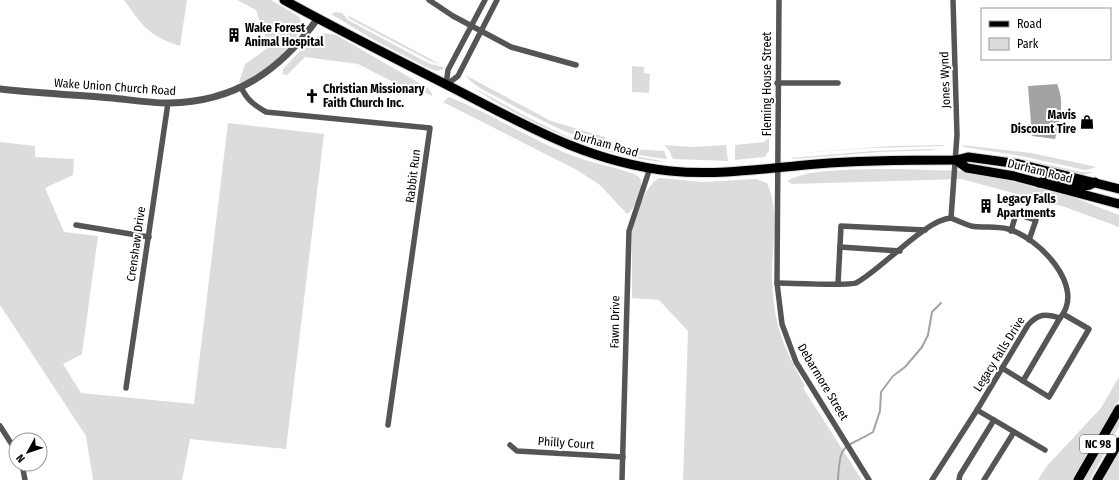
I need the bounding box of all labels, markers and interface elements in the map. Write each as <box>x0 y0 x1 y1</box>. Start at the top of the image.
legend <box>981 8 1111 60</box>
text: Road <box>1017 17 1042 31</box>
place label: Wake Forest Animal Hospital <box>244 21 324 49</box>
building icon: Wake Forest Animal Hospital <box>226 27 242 43</box>
street label: Fleming House Street <box>760 32 774 136</box>
text: Park <box>1017 37 1039 51</box>
street label: Jones Wynd <box>937 51 953 109</box>
street label: Wake Union Church Road <box>54 76 176 98</box>
place label: Christian Missionary Faith Church Inc. <box>323 82 425 110</box>
church icon: Christian Missionary Faith Church Inc. <box>304 88 320 104</box>
place label: Mavis Discount Tire <box>1011 108 1077 136</box>
shop icon: Mavis Discount Tire <box>1079 114 1095 130</box>
street label: Durham Road <box>572 128 640 160</box>
street label: Rabbit Run <box>403 148 423 204</box>
street label: Durham Road <box>1006 156 1074 186</box>
place label: Legacy Falls Apartments <box>996 192 1056 220</box>
building icon: Legacy Falls Apartments <box>978 198 994 214</box>
street label: Crenshaw Drive <box>124 206 148 282</box>
street label: Fawn Drive <box>608 295 622 349</box>
street label: Legacy Falls Drive <box>970 314 1028 394</box>
street label: Debarmore Street <box>795 341 851 423</box>
north arrow <box>8 432 48 472</box>
street label: Philly Court <box>537 434 595 452</box>
road number: NC 98 <box>1080 435 1116 453</box>
text: N <box>14 451 28 465</box>

